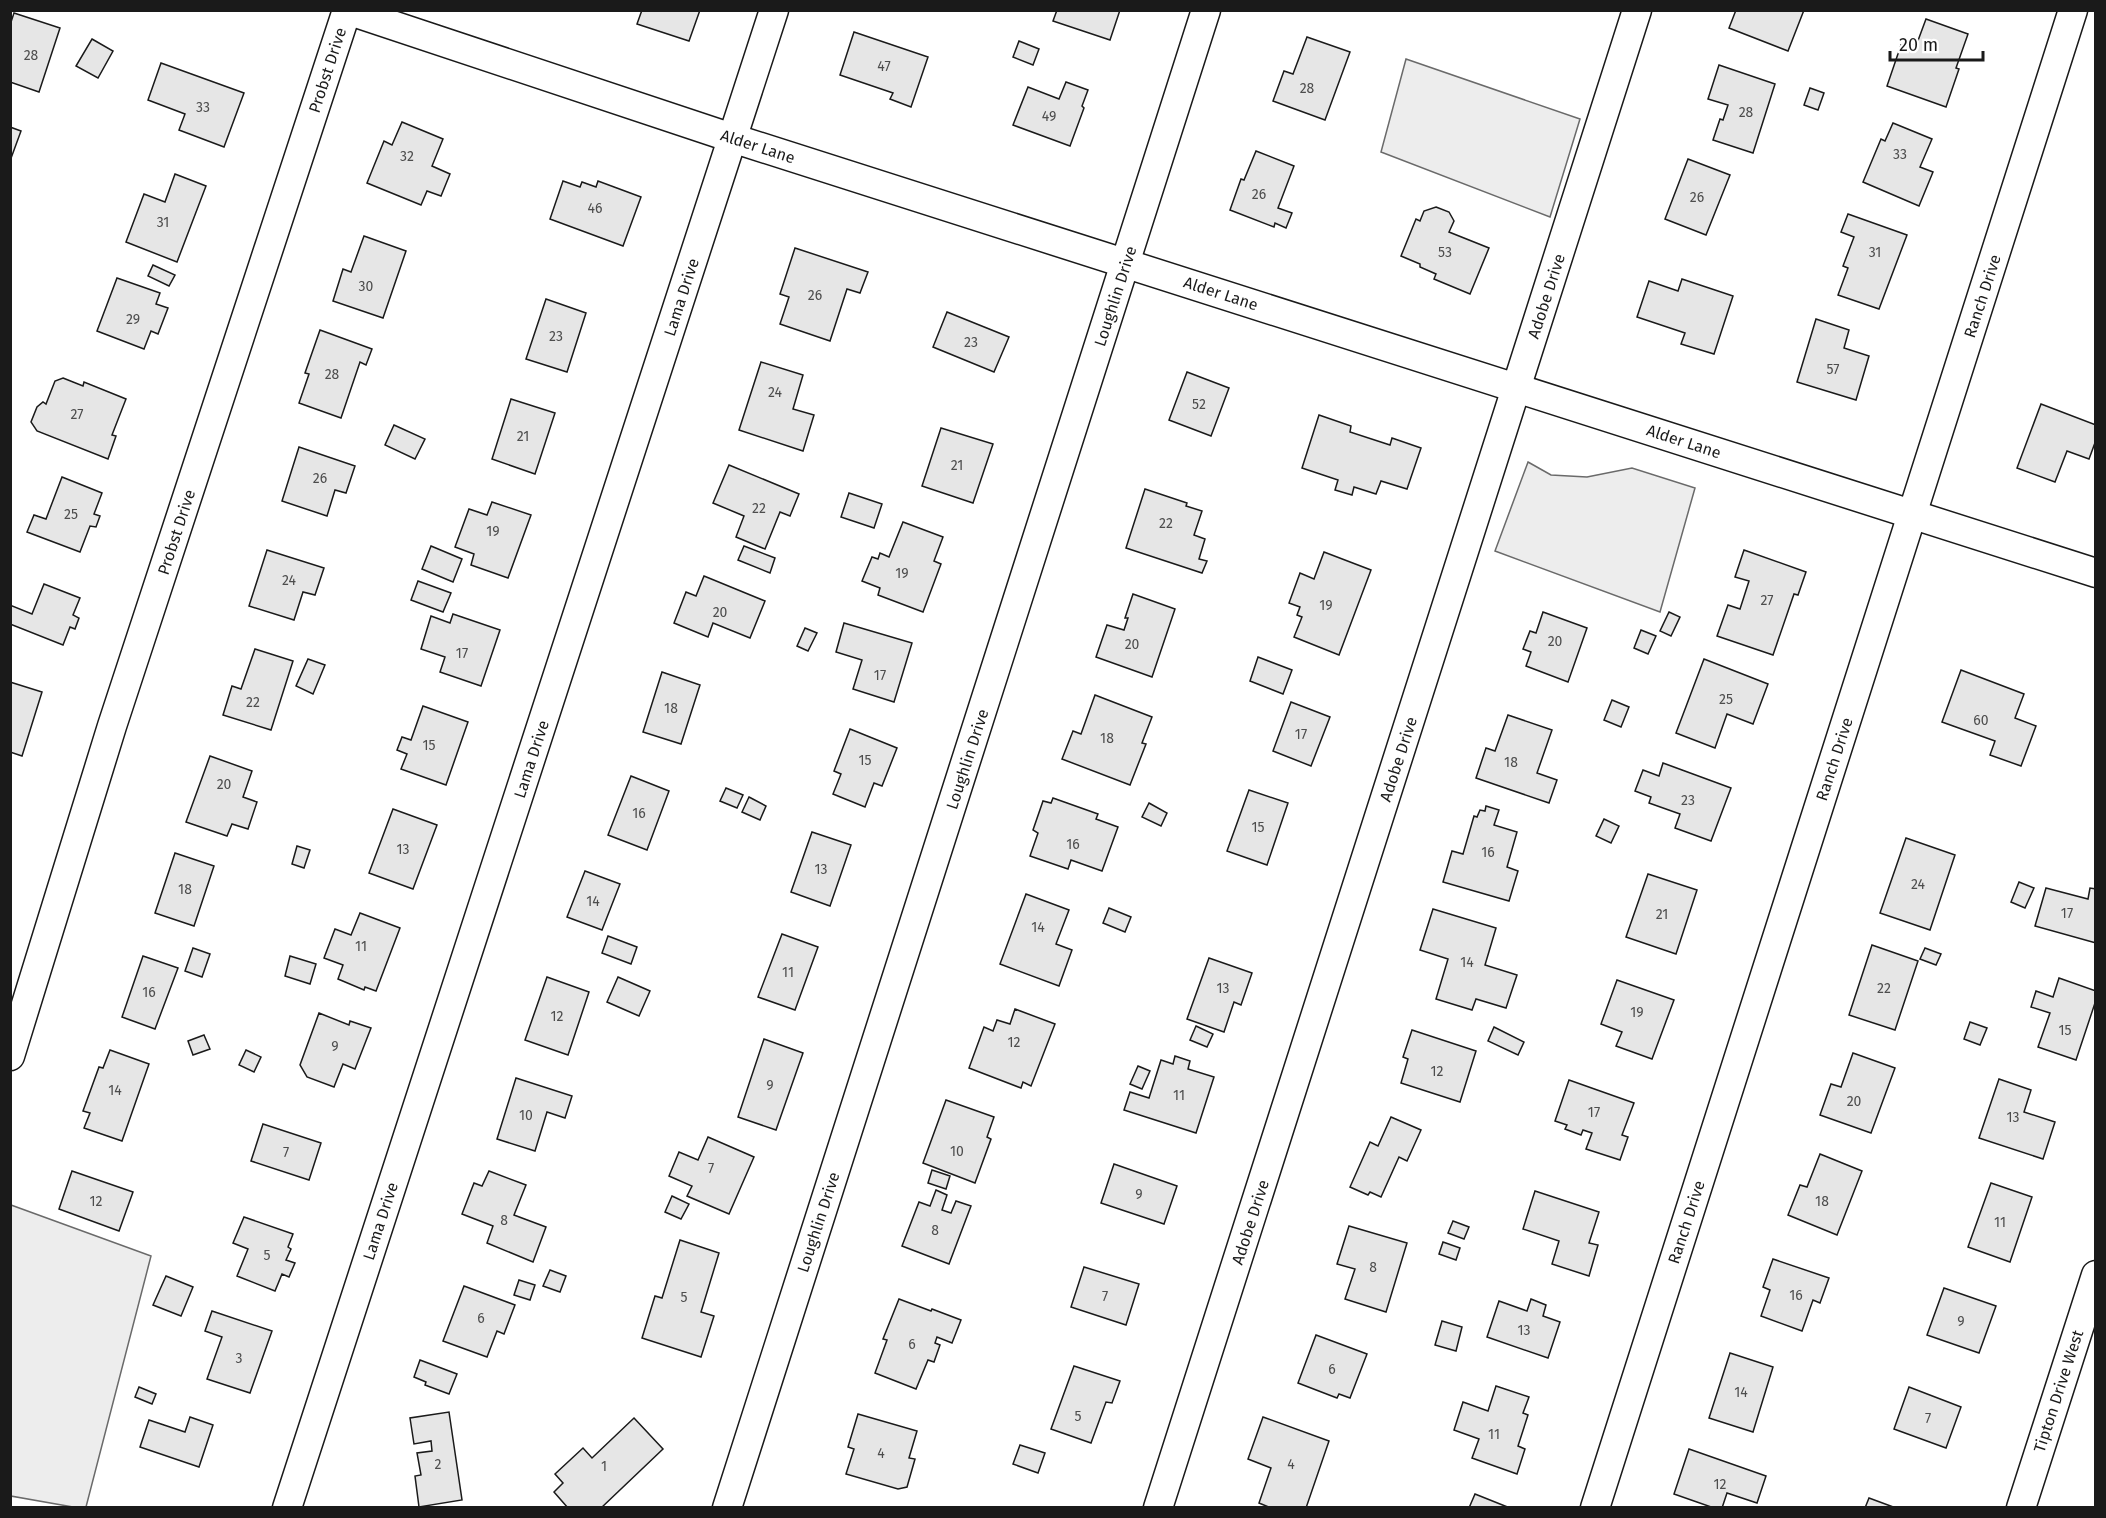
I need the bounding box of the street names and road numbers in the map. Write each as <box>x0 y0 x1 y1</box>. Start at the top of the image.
street label: Probst Drive <box>305 25 350 115</box>
street label: Alder Lane <box>718 126 797 167</box>
street label: Loughlin Drive <box>1090 244 1141 349</box>
street label: Adobe Drive <box>1524 251 1569 341</box>
street label: Ranch Drive <box>1960 252 2005 340</box>
street label: Lama Drive <box>660 256 703 338</box>
street label: Alder Lane <box>1181 273 1260 314</box>
street label: Alder Lane <box>1644 421 1723 462</box>
street label: Probst Drive <box>154 487 199 577</box>
street label: Loughlin Drive <box>942 707 993 812</box>
street label: Adobe Drive <box>1376 714 1421 804</box>
street label: Ranch Drive <box>1812 715 1857 803</box>
street label: Lama Drive <box>510 718 553 800</box>
street label: Loughlin Drive <box>793 1170 844 1275</box>
street label: Adobe Drive <box>1228 1177 1273 1267</box>
street label: Ranch Drive <box>1664 1178 1709 1266</box>
street label: Lama Drive <box>359 1180 402 1262</box>
street label: Tipton Drive West <box>2030 1327 2087 1455</box>

